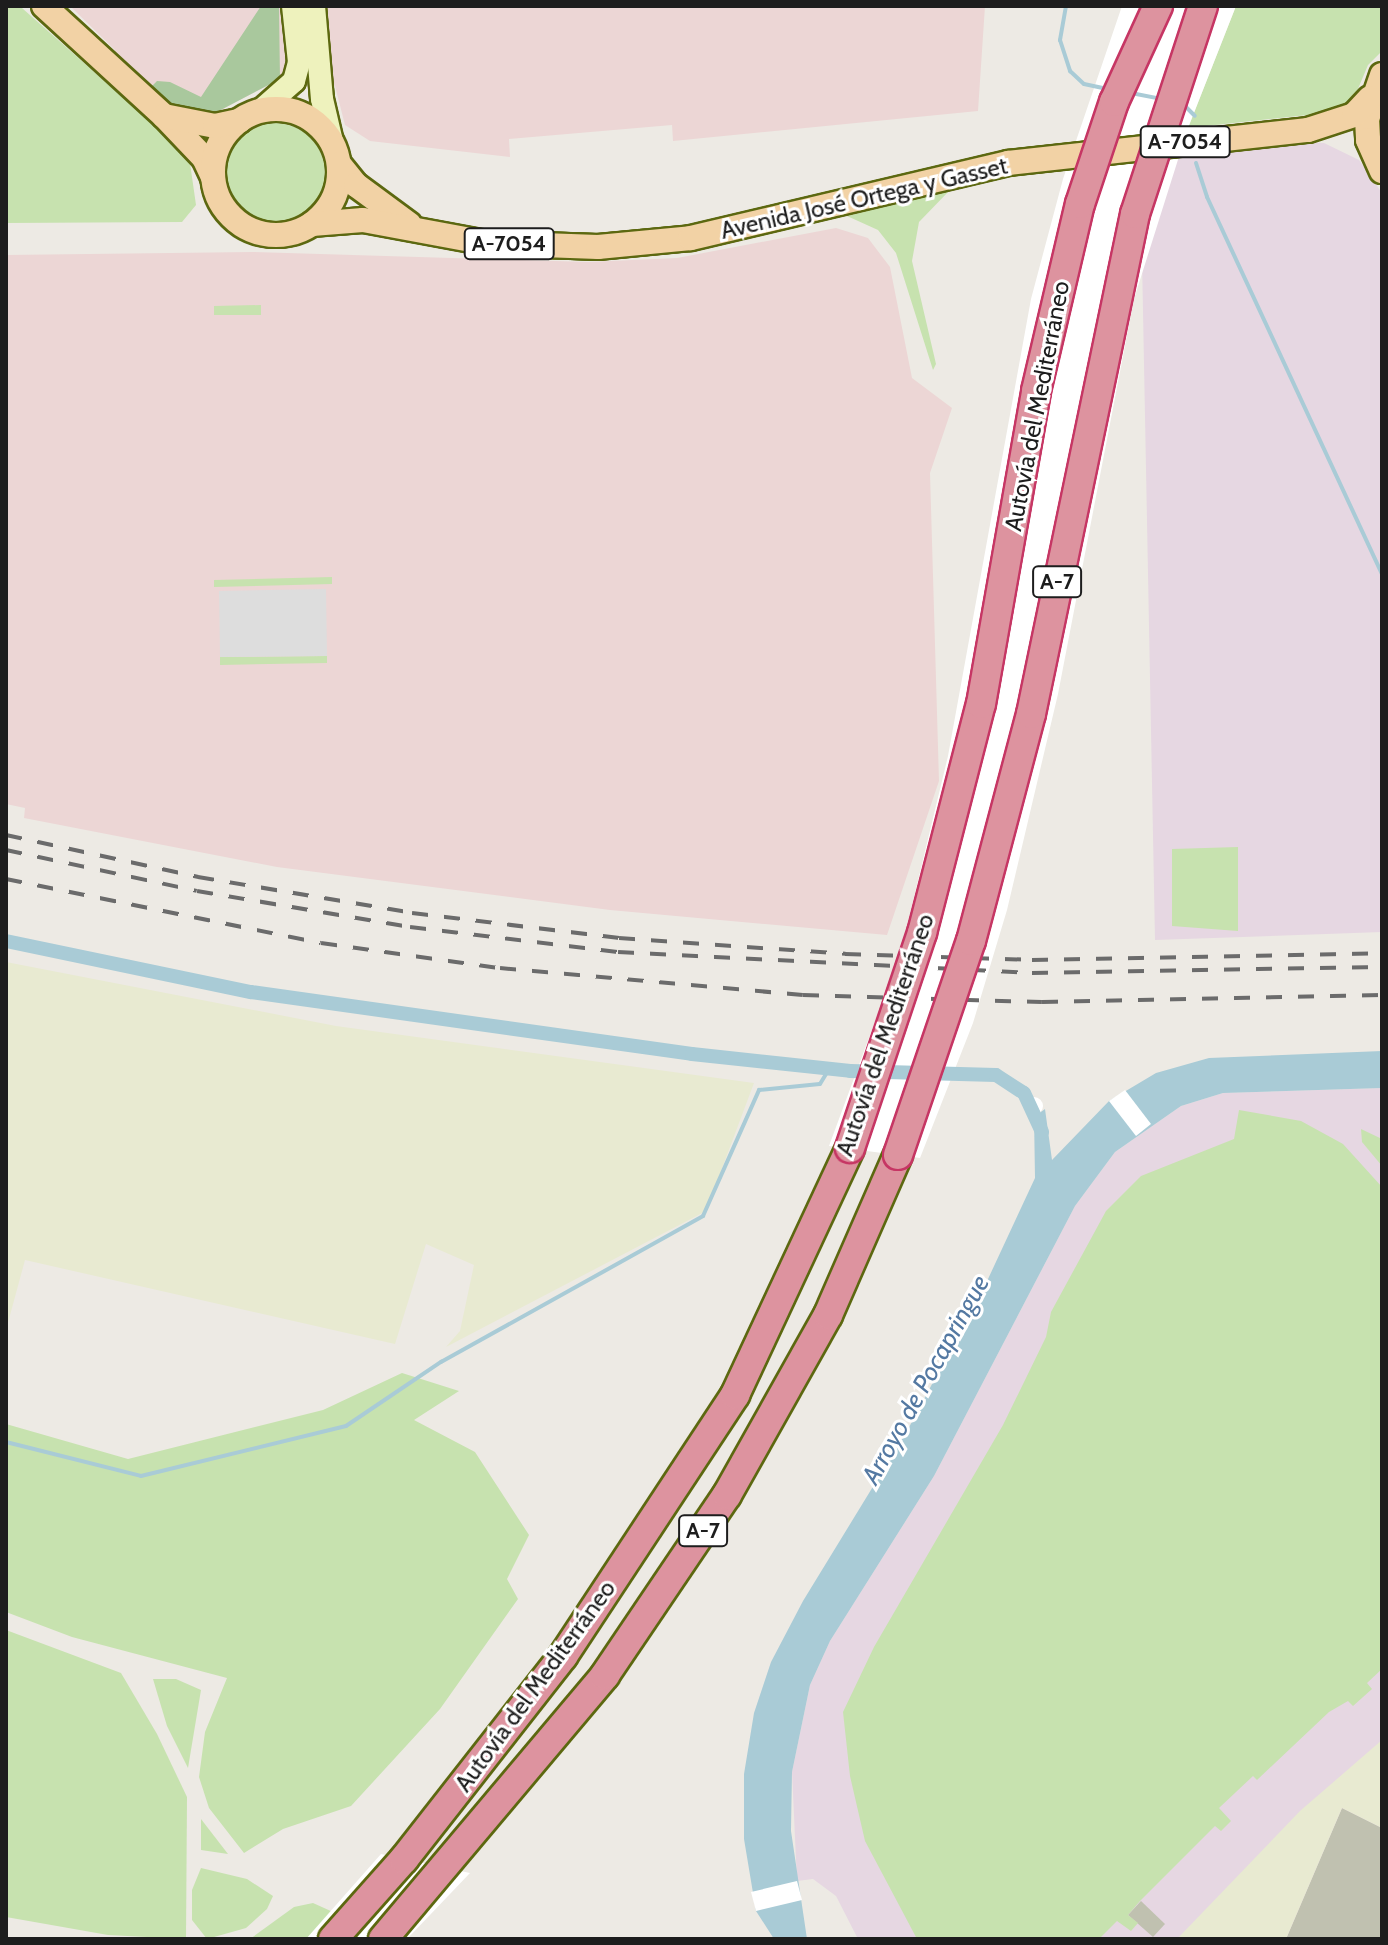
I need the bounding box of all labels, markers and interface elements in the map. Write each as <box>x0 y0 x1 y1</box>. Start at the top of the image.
road number: A-7054 <box>1139 124 1231 160</box>
street label: Avenida José Ortega y Gasset <box>718 151 1010 245</box>
road number: A-7054 <box>463 226 555 262</box>
street label: Autovía del Mediterráneo <box>999 279 1075 533</box>
road number: A-7 <box>1031 564 1083 600</box>
street label: Autovía del Mediterráneo <box>830 910 940 1160</box>
water label: Arroyo de Pocapringue <box>856 1270 996 1490</box>
road number: A-7 <box>677 1513 729 1549</box>
street label: Autovía del Mediterráneo <box>449 1575 621 1797</box>

